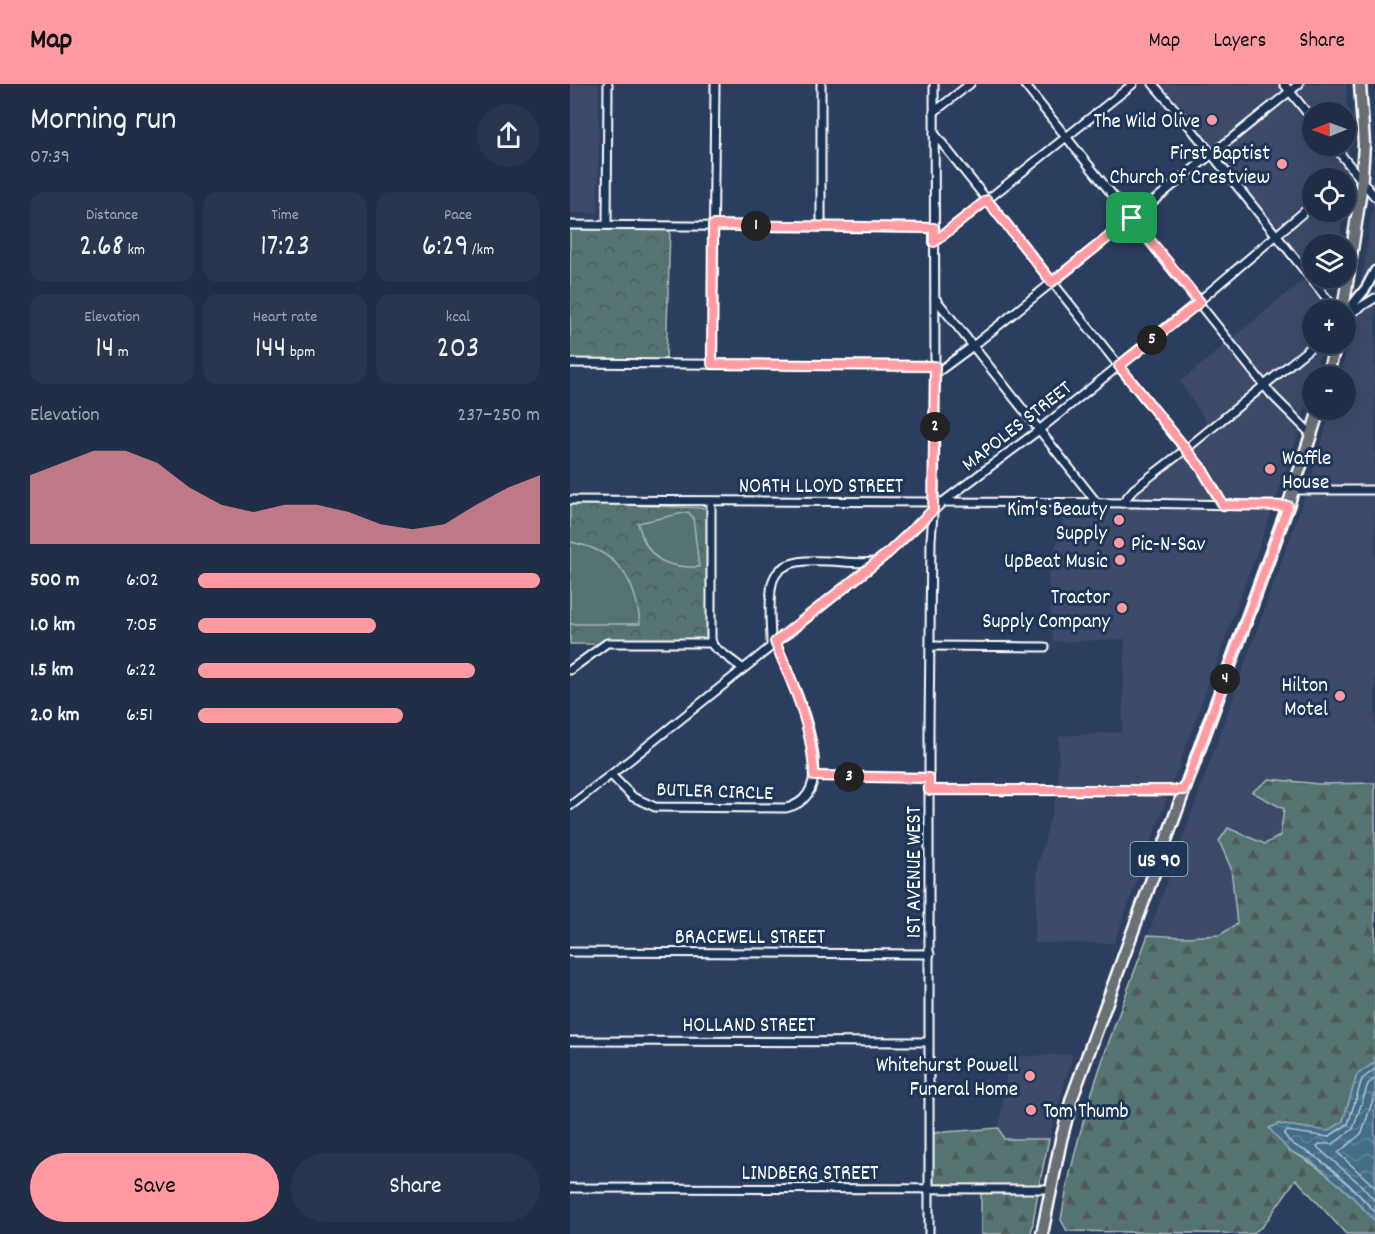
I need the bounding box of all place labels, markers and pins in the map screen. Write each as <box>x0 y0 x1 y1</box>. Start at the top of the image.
place label: The Wild Olive <box>1093 108 1200 138</box>
marker: The Wild Olive <box>1205 113 1219 127</box>
place label: First Baptist Church of Crestview <box>1109 140 1270 194</box>
marker: First Baptist Church of Crestview <box>1275 157 1289 171</box>
pin <box>1106 192 1157 243</box>
pin: 1 <box>741 211 771 241</box>
pin: 5 <box>1137 325 1167 355</box>
pin: 2 <box>920 412 950 442</box>
place label: Waffle House <box>1282 445 1331 499</box>
marker: Waffle House <box>1263 462 1277 476</box>
place label: Kim's Beauty Supply <box>1007 496 1107 550</box>
marker: Kim's Beauty Supply <box>1112 513 1126 527</box>
place label: Pic-N-Sav <box>1131 531 1206 561</box>
marker: Pic-N-Sav <box>1112 536 1126 550</box>
place label: UpBeat Music <box>1004 548 1108 578</box>
marker: UpBeat Music <box>1113 553 1127 567</box>
place label: Tractor Supply Company <box>982 584 1110 638</box>
marker: Tractor Supply Company <box>1115 601 1129 615</box>
pin: 4 <box>1210 664 1240 694</box>
place label: Hilton Motel <box>1282 672 1328 726</box>
marker: Hilton Motel <box>1333 689 1347 703</box>
pin: 3 <box>834 762 864 792</box>
place label: Whitehurst Powell Funeral Home <box>876 1052 1018 1106</box>
marker: Whitehurst Powell Funeral Home <box>1023 1069 1037 1083</box>
place label: Tom Thumb <box>1043 1098 1129 1128</box>
marker: Tom Thumb <box>1024 1103 1038 1117</box>

